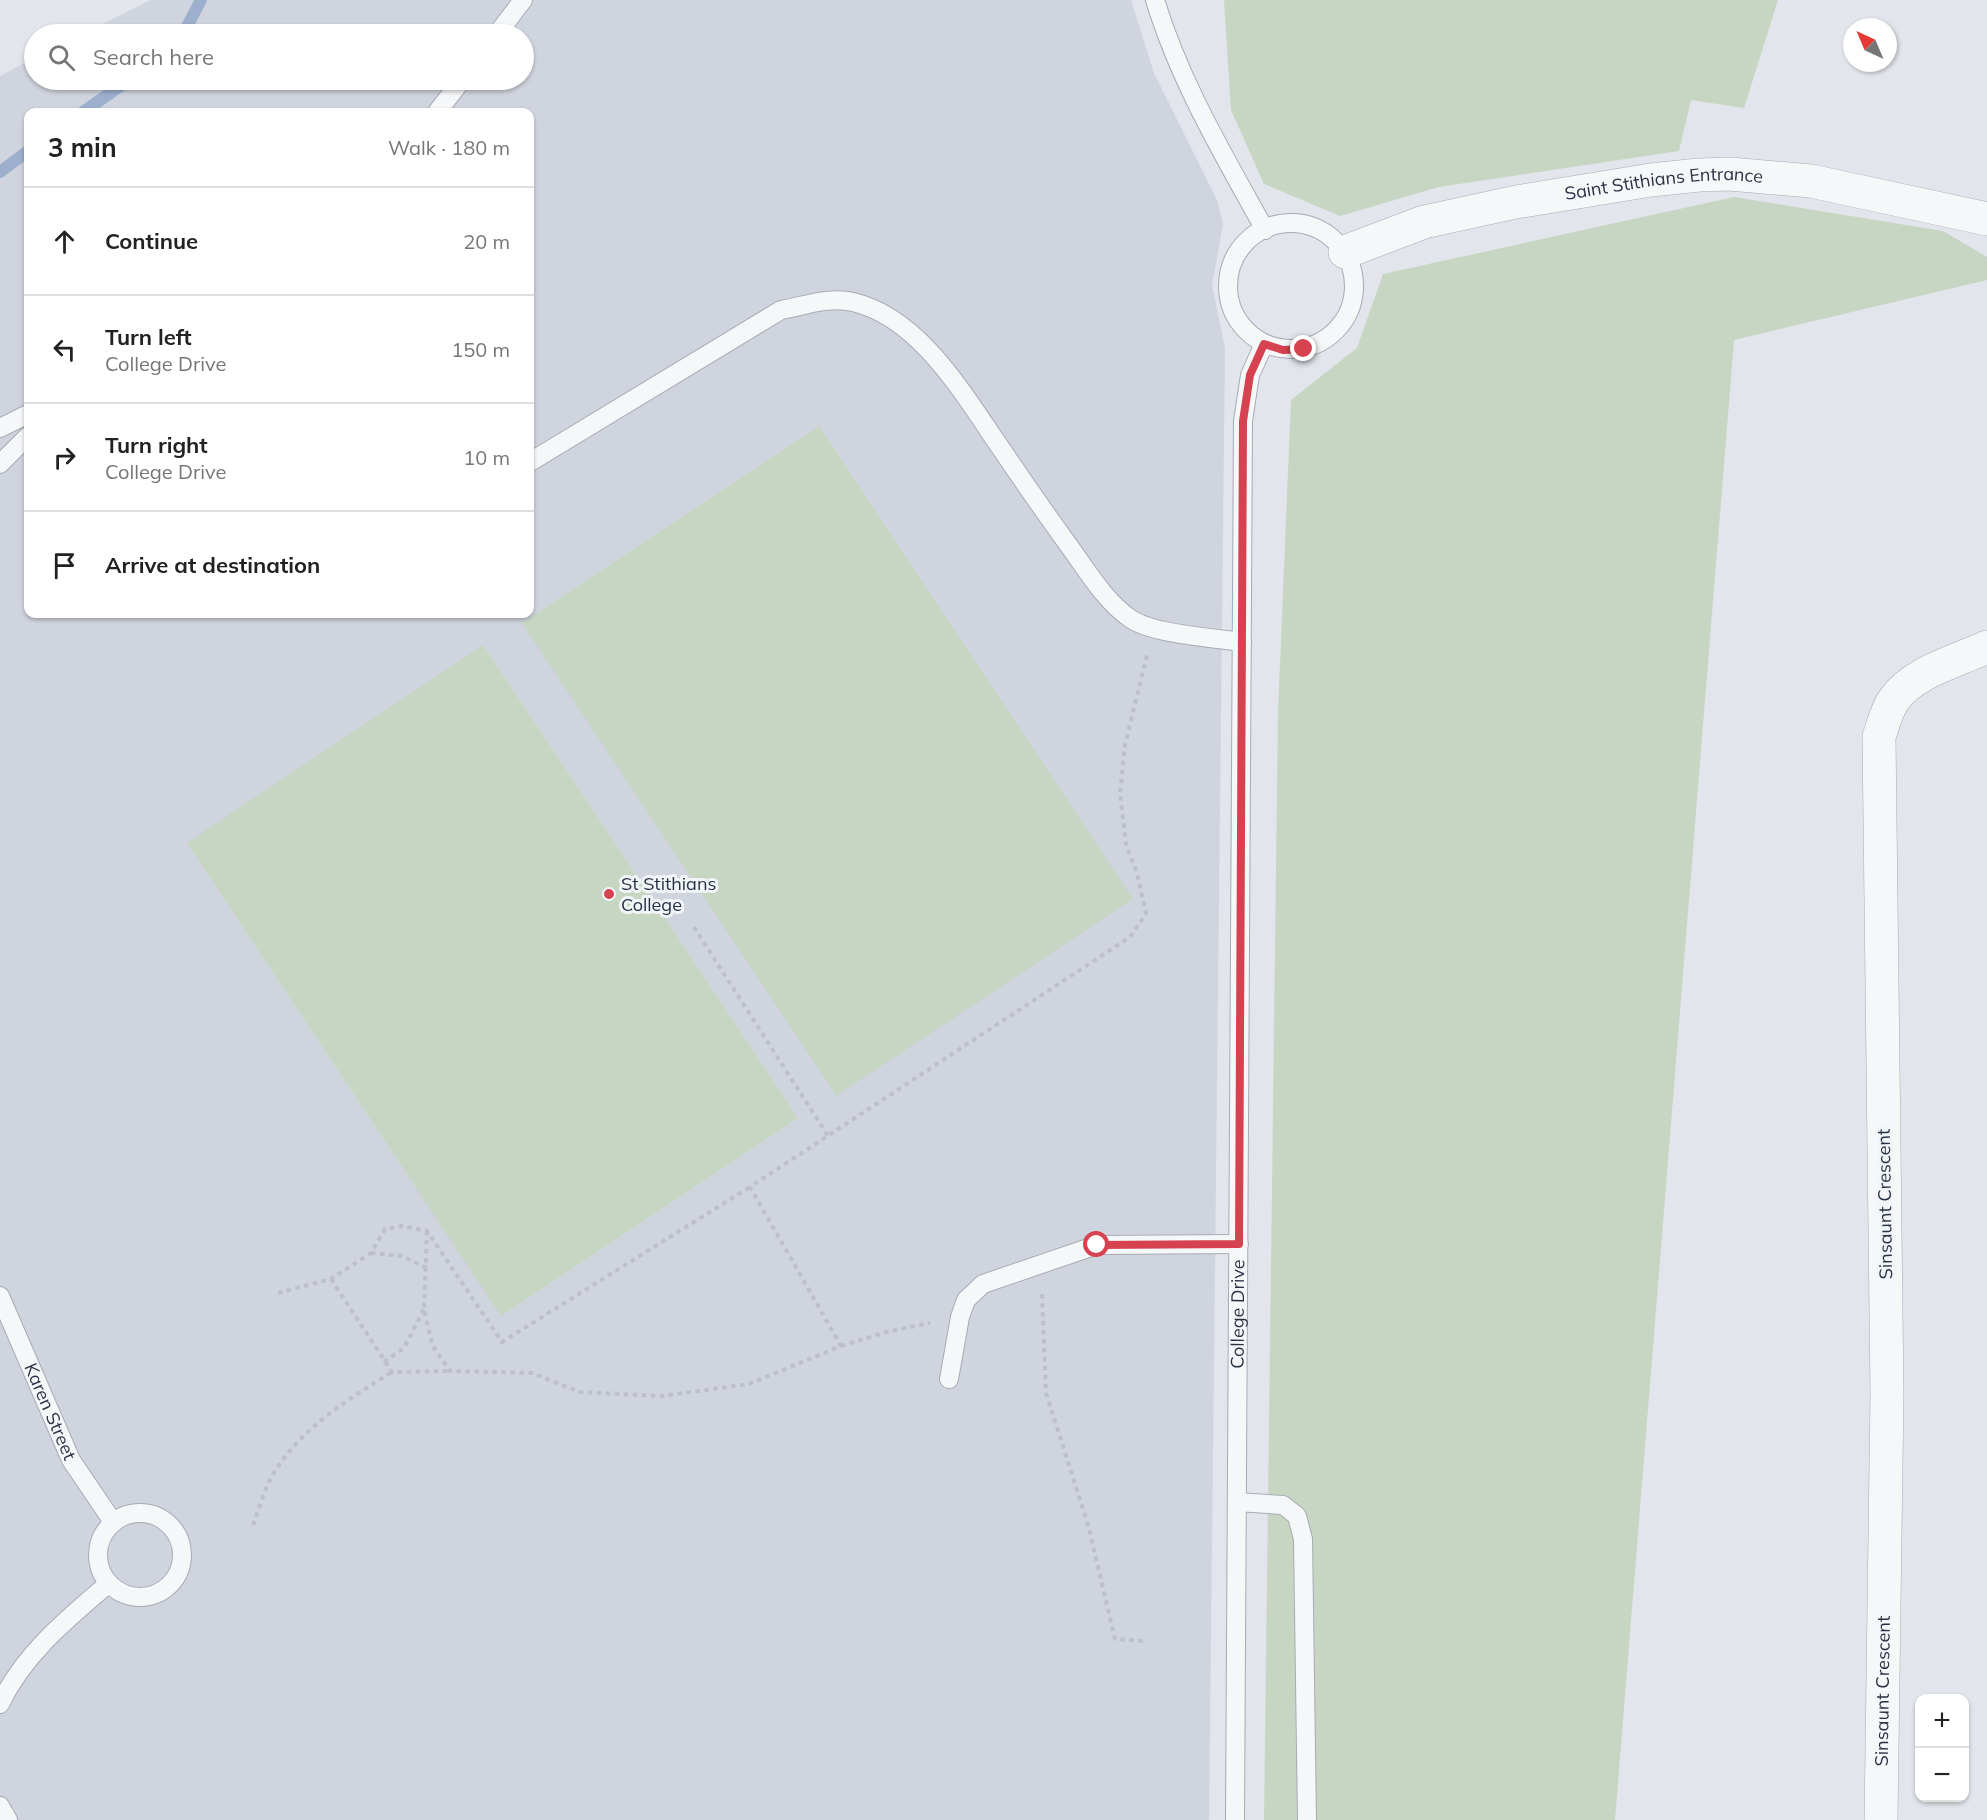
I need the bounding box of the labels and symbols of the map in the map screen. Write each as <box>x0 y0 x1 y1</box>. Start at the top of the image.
north arrow <box>1843 18 1897 72</box>
street label: Saint Stithians Entrance <box>1563 162 1764 205</box>
route end <box>1290 335 1316 361</box>
place label: St Stithians College <box>621 872 716 916</box>
marker: St Stithians College <box>602 887 616 901</box>
street label: Sinsaunt Crescent <box>1872 1129 1897 1279</box>
route start <box>1083 1231 1109 1257</box>
street label: College Drive <box>1226 1259 1249 1369</box>
street label: Karen Street <box>19 1359 82 1464</box>
street label: Sinsaunt Crescent <box>1870 1616 1895 1766</box>

